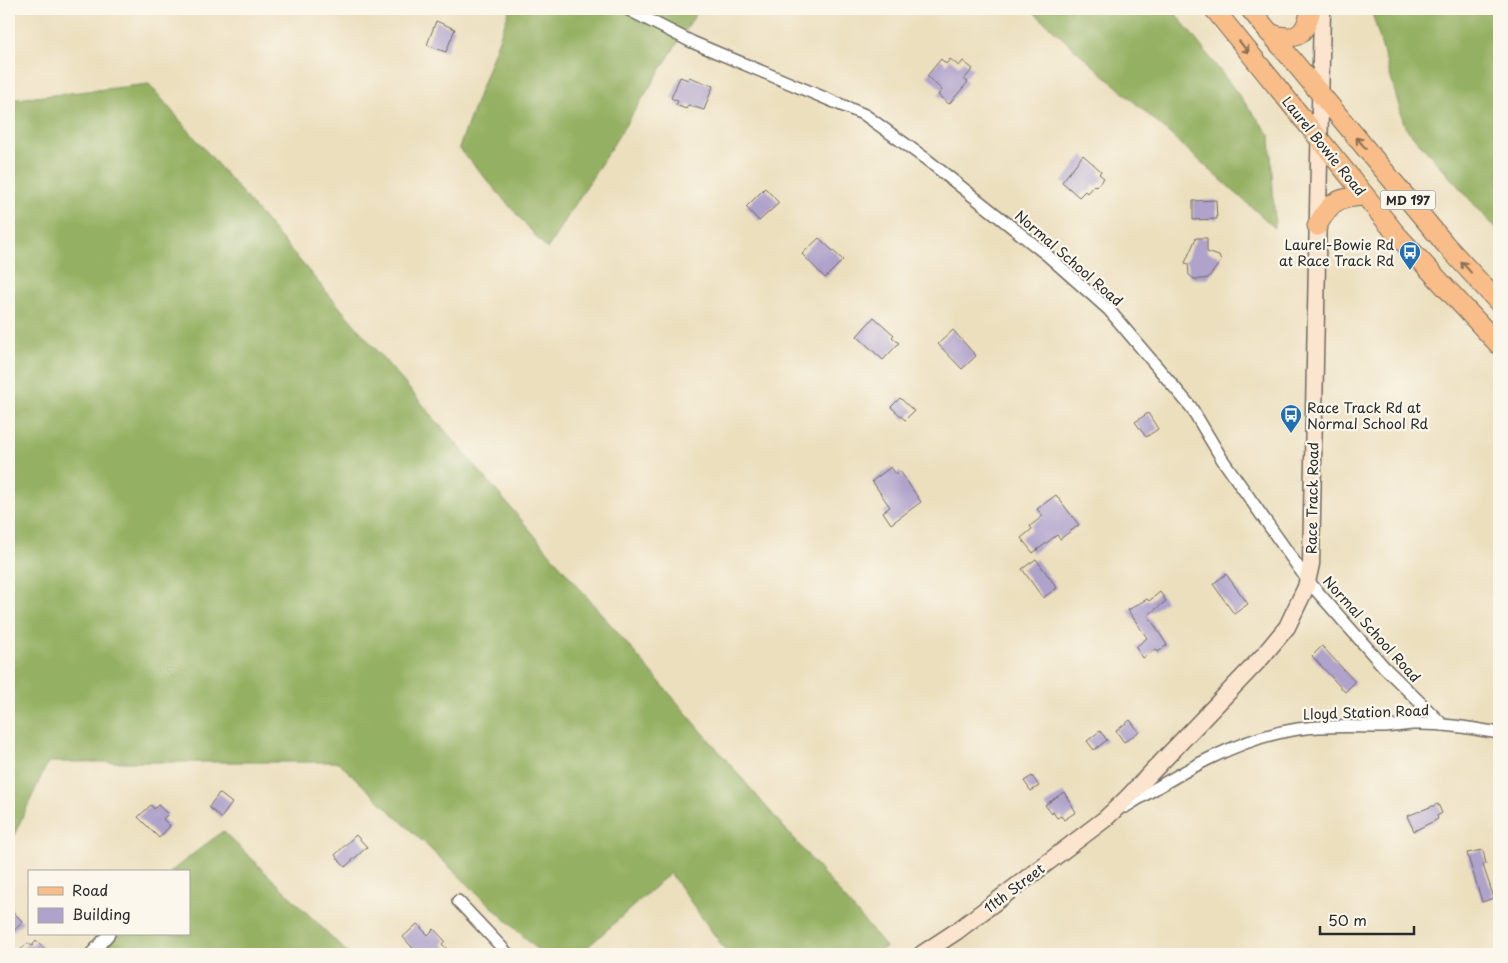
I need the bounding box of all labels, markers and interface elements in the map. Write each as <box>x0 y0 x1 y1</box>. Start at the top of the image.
one-way arrow <box>1239 40 1249 54</box>
street label: Laurel Bowie Road <box>1277 92 1371 200</box>
one-way arrow <box>1355 137 1366 150</box>
road number: MD 197 <box>1380 190 1436 210</box>
street label: Normal School Road <box>1010 205 1128 311</box>
place label: Laurel-Bowie Rd at Race Track Rd <box>1279 234 1394 271</box>
bus stop icon: Laurel-Bowie Rd at Race Track Rd <box>1398 240 1422 271</box>
one-way arrow <box>1460 261 1472 274</box>
place label: Race Track Rd at Normal School Rd <box>1307 397 1428 434</box>
bus stop icon: Race Track Rd at Normal School Rd <box>1279 403 1303 434</box>
street label: Race Track Road <box>1301 442 1323 554</box>
street label: Normal School Road <box>1318 571 1426 687</box>
street label: Lloyd Station Road <box>1302 699 1430 725</box>
street label: 11th Street <box>979 858 1049 918</box>
legend <box>28 870 190 936</box>
text: Road <box>72 878 108 901</box>
text: Building <box>72 902 131 925</box>
scale bar <box>1320 903 1414 935</box>
text: 50 m <box>1328 908 1367 931</box>

